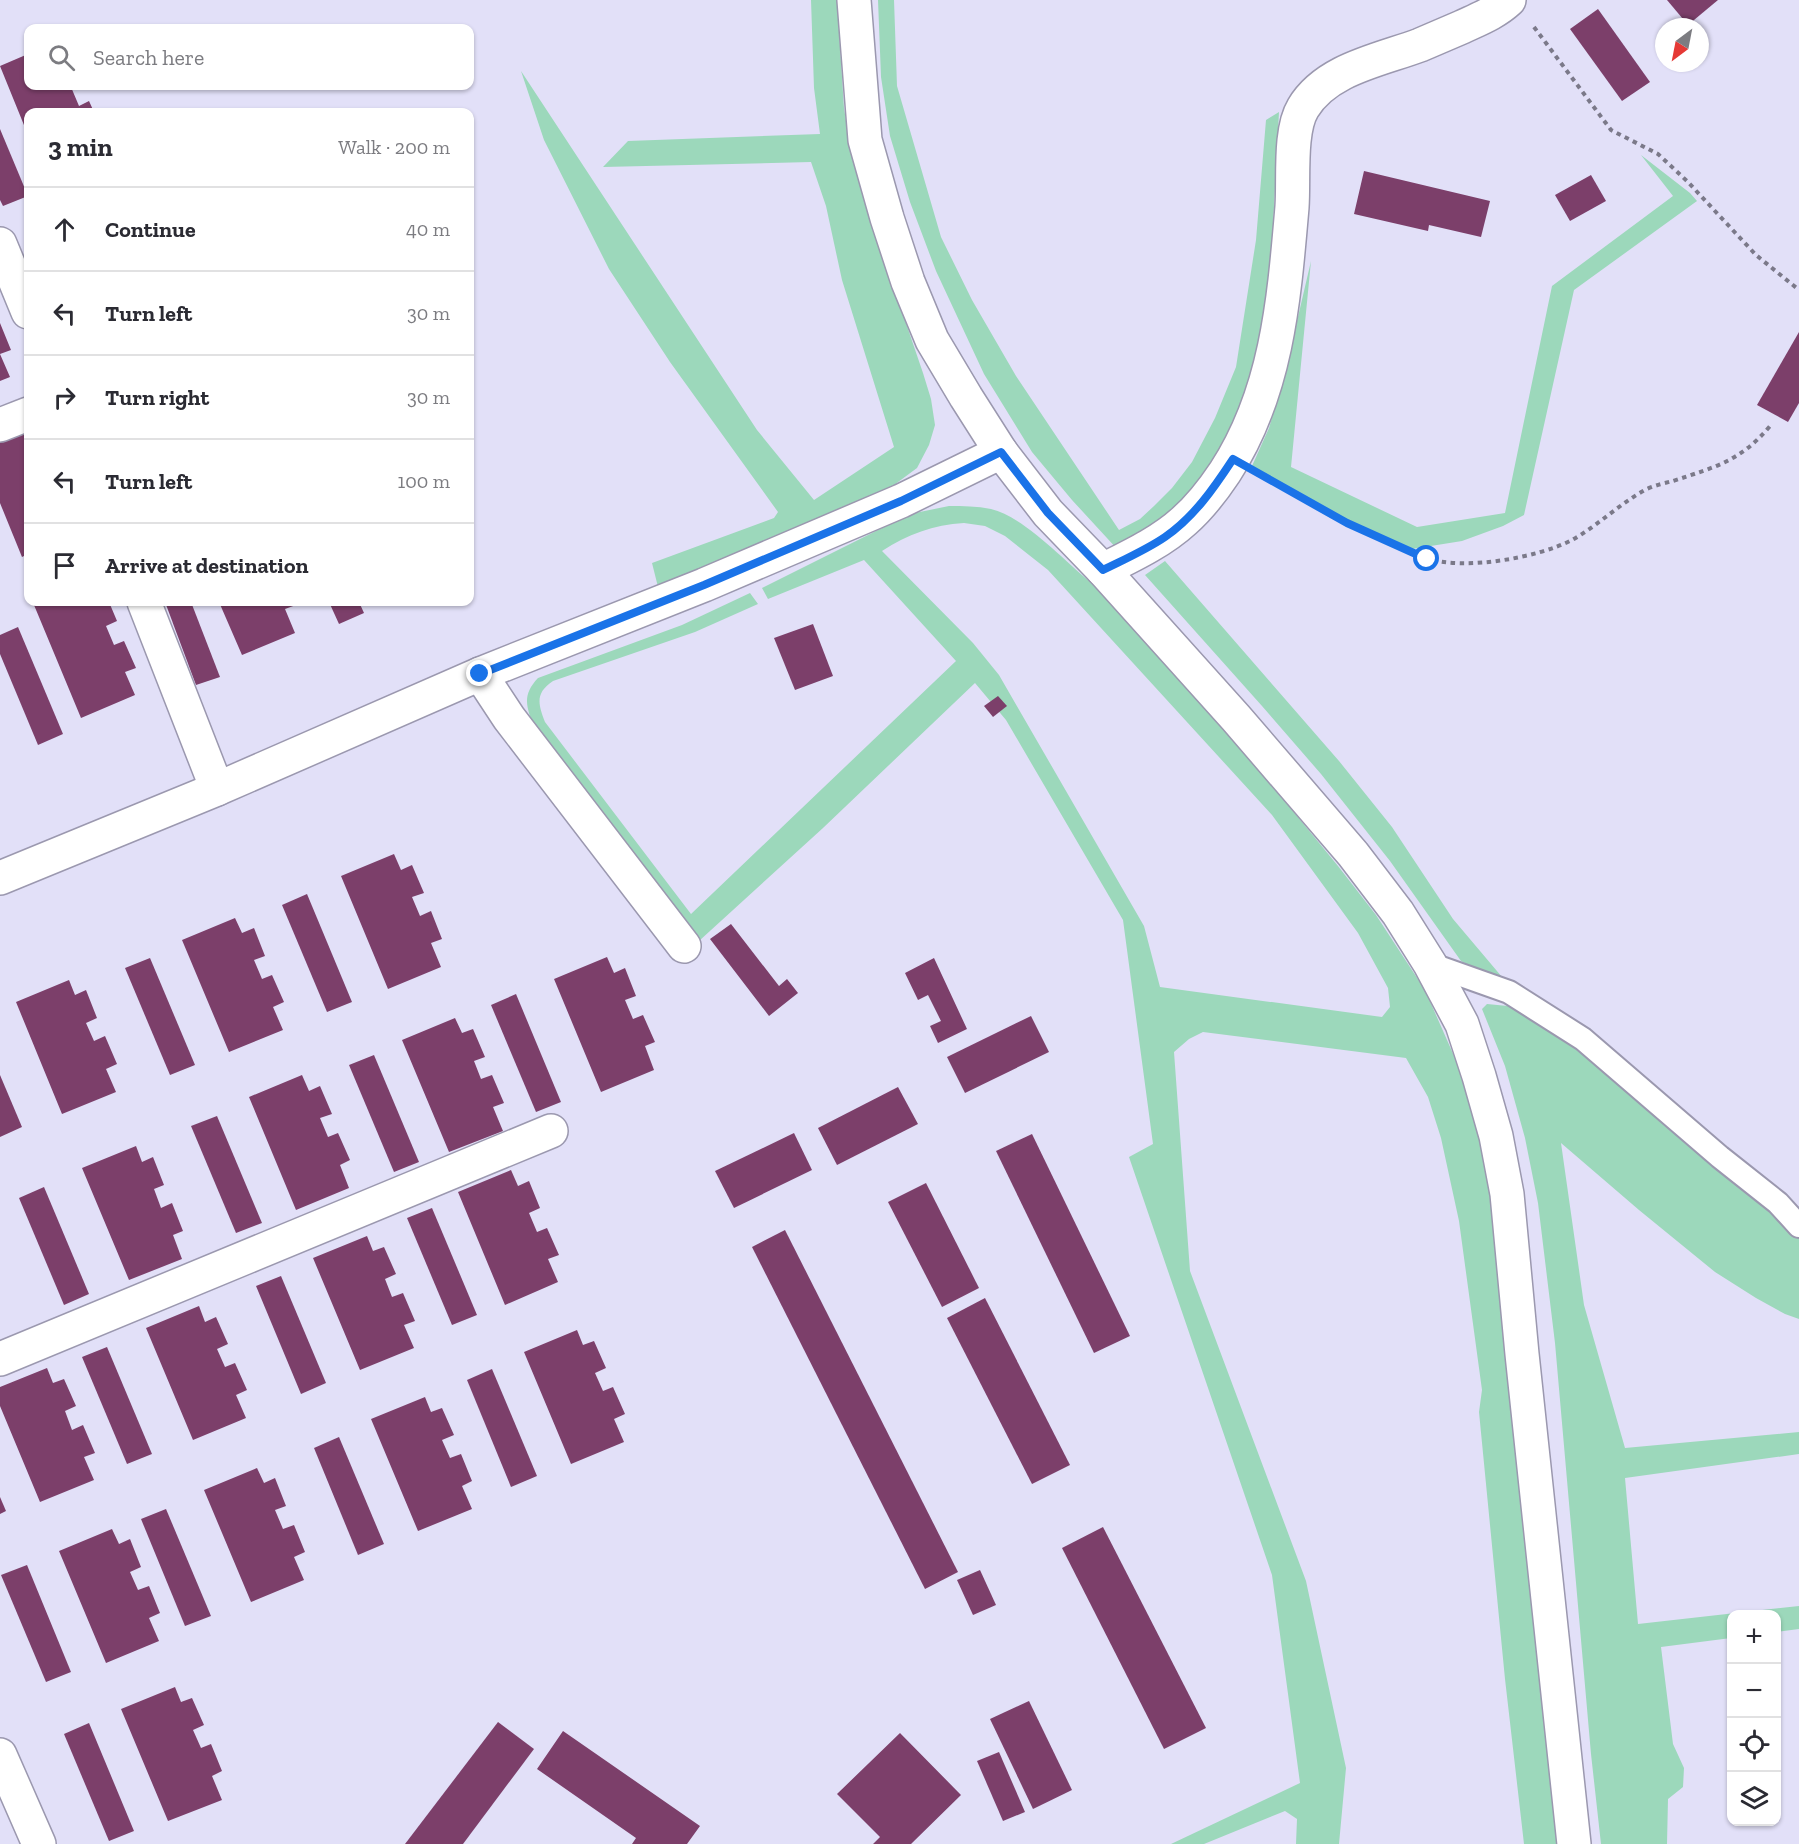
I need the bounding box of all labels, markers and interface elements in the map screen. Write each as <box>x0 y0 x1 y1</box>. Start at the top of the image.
north arrow <box>1655 18 1709 72</box>
search box <box>24 24 474 90</box>
icon: search <box>45 41 78 74</box>
text: Search here <box>93 44 204 71</box>
text: 3 min <box>48 131 113 163</box>
text: Walk · 200 m <box>338 135 450 159</box>
icon: ahead <box>48 213 81 246</box>
text: Continue <box>105 216 196 243</box>
text: 40 m <box>406 217 450 241</box>
icon: left <box>48 297 81 330</box>
text: Turn left <box>105 300 192 327</box>
text: 30 m <box>407 301 450 325</box>
icon: right <box>48 381 81 414</box>
text: Turn right <box>105 384 209 411</box>
text: 30 m <box>407 385 450 409</box>
icon: left <box>48 465 81 498</box>
text: Turn left <box>105 468 192 495</box>
text: 100 m <box>397 469 450 493</box>
route start <box>1413 545 1439 571</box>
icon: arrive <box>48 549 81 582</box>
text: Arrive at destination <box>105 552 308 579</box>
route end <box>466 660 492 686</box>
map controls <box>1727 1610 1781 1826</box>
button: + <box>1727 1610 1781 1664</box>
button: − <box>1727 1664 1781 1718</box>
button: locate <box>1727 1718 1781 1772</box>
button: layers <box>1727 1772 1781 1826</box>

